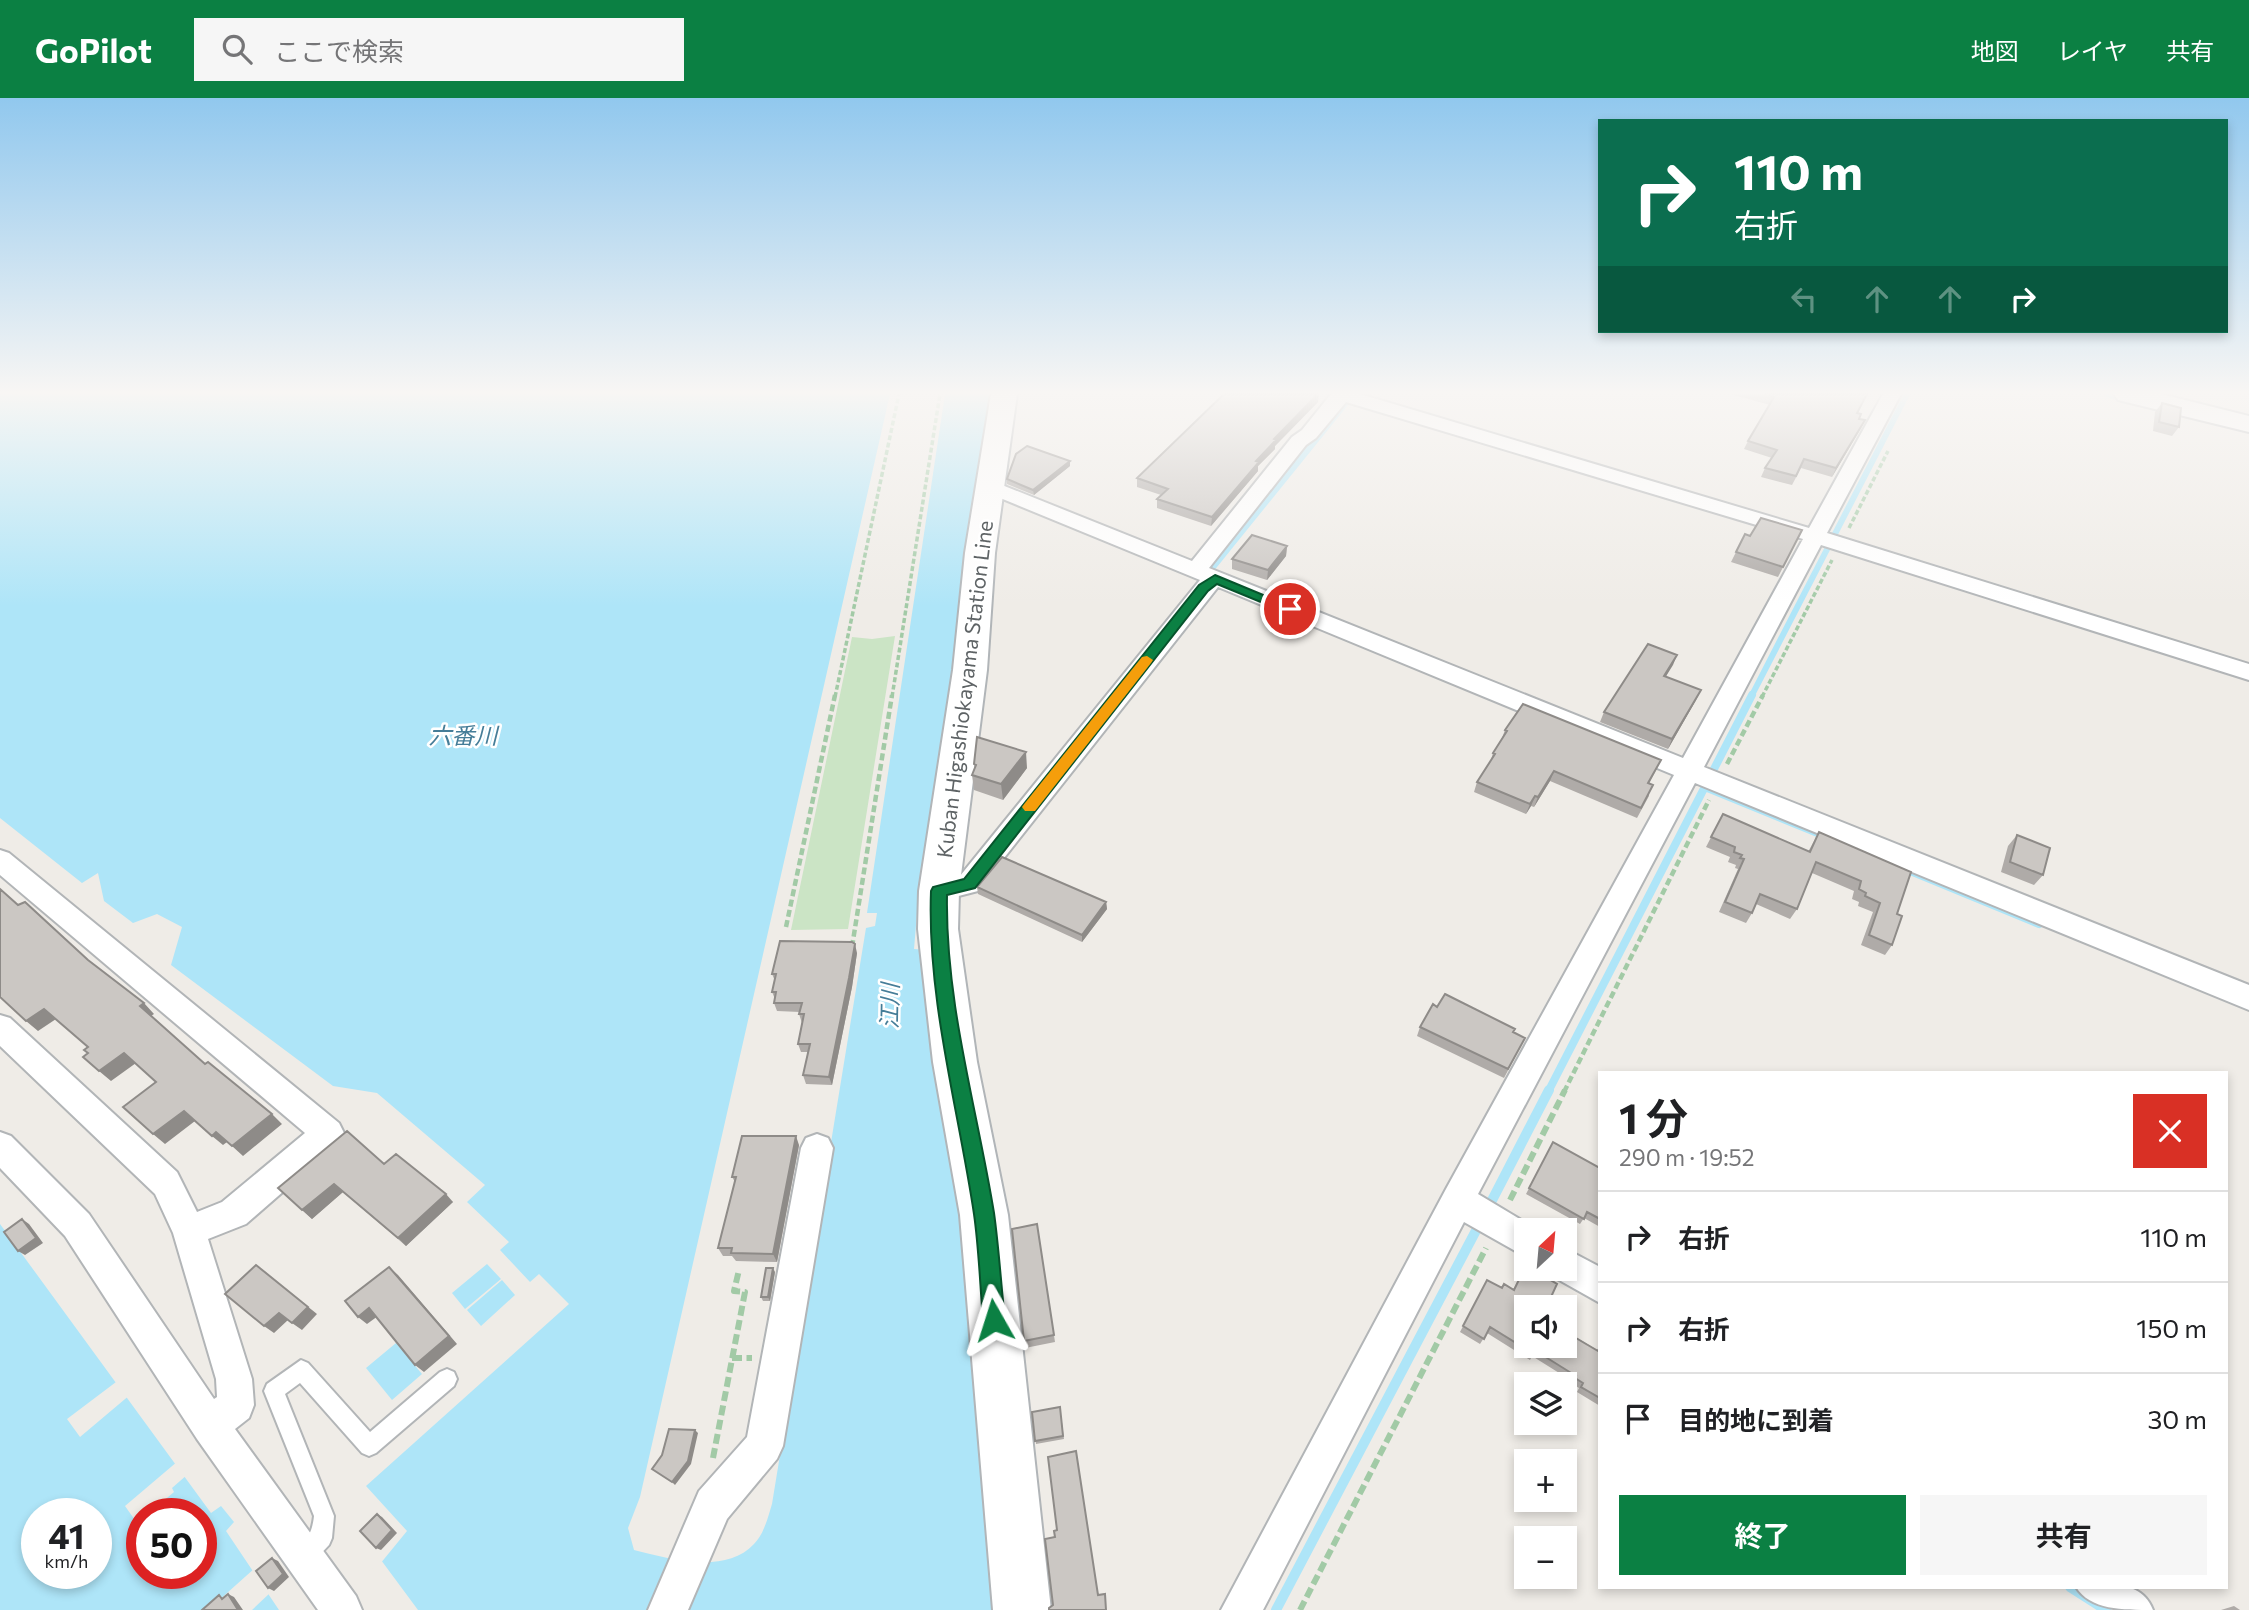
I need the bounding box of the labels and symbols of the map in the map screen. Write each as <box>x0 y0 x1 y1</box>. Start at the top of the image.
street label: Kuban Higashiokayama Station Line <box>931 519 997 859</box>
pin <box>1260 579 1320 639</box>
water label: 六番川 <box>429 721 501 749</box>
water label: 江川 <box>875 980 903 1029</box>
north arrow <box>1514 1218 1577 1281</box>
position arrow <box>957 1283 1031 1357</box>
speed limit sign: 50 <box>126 1498 217 1589</box>

